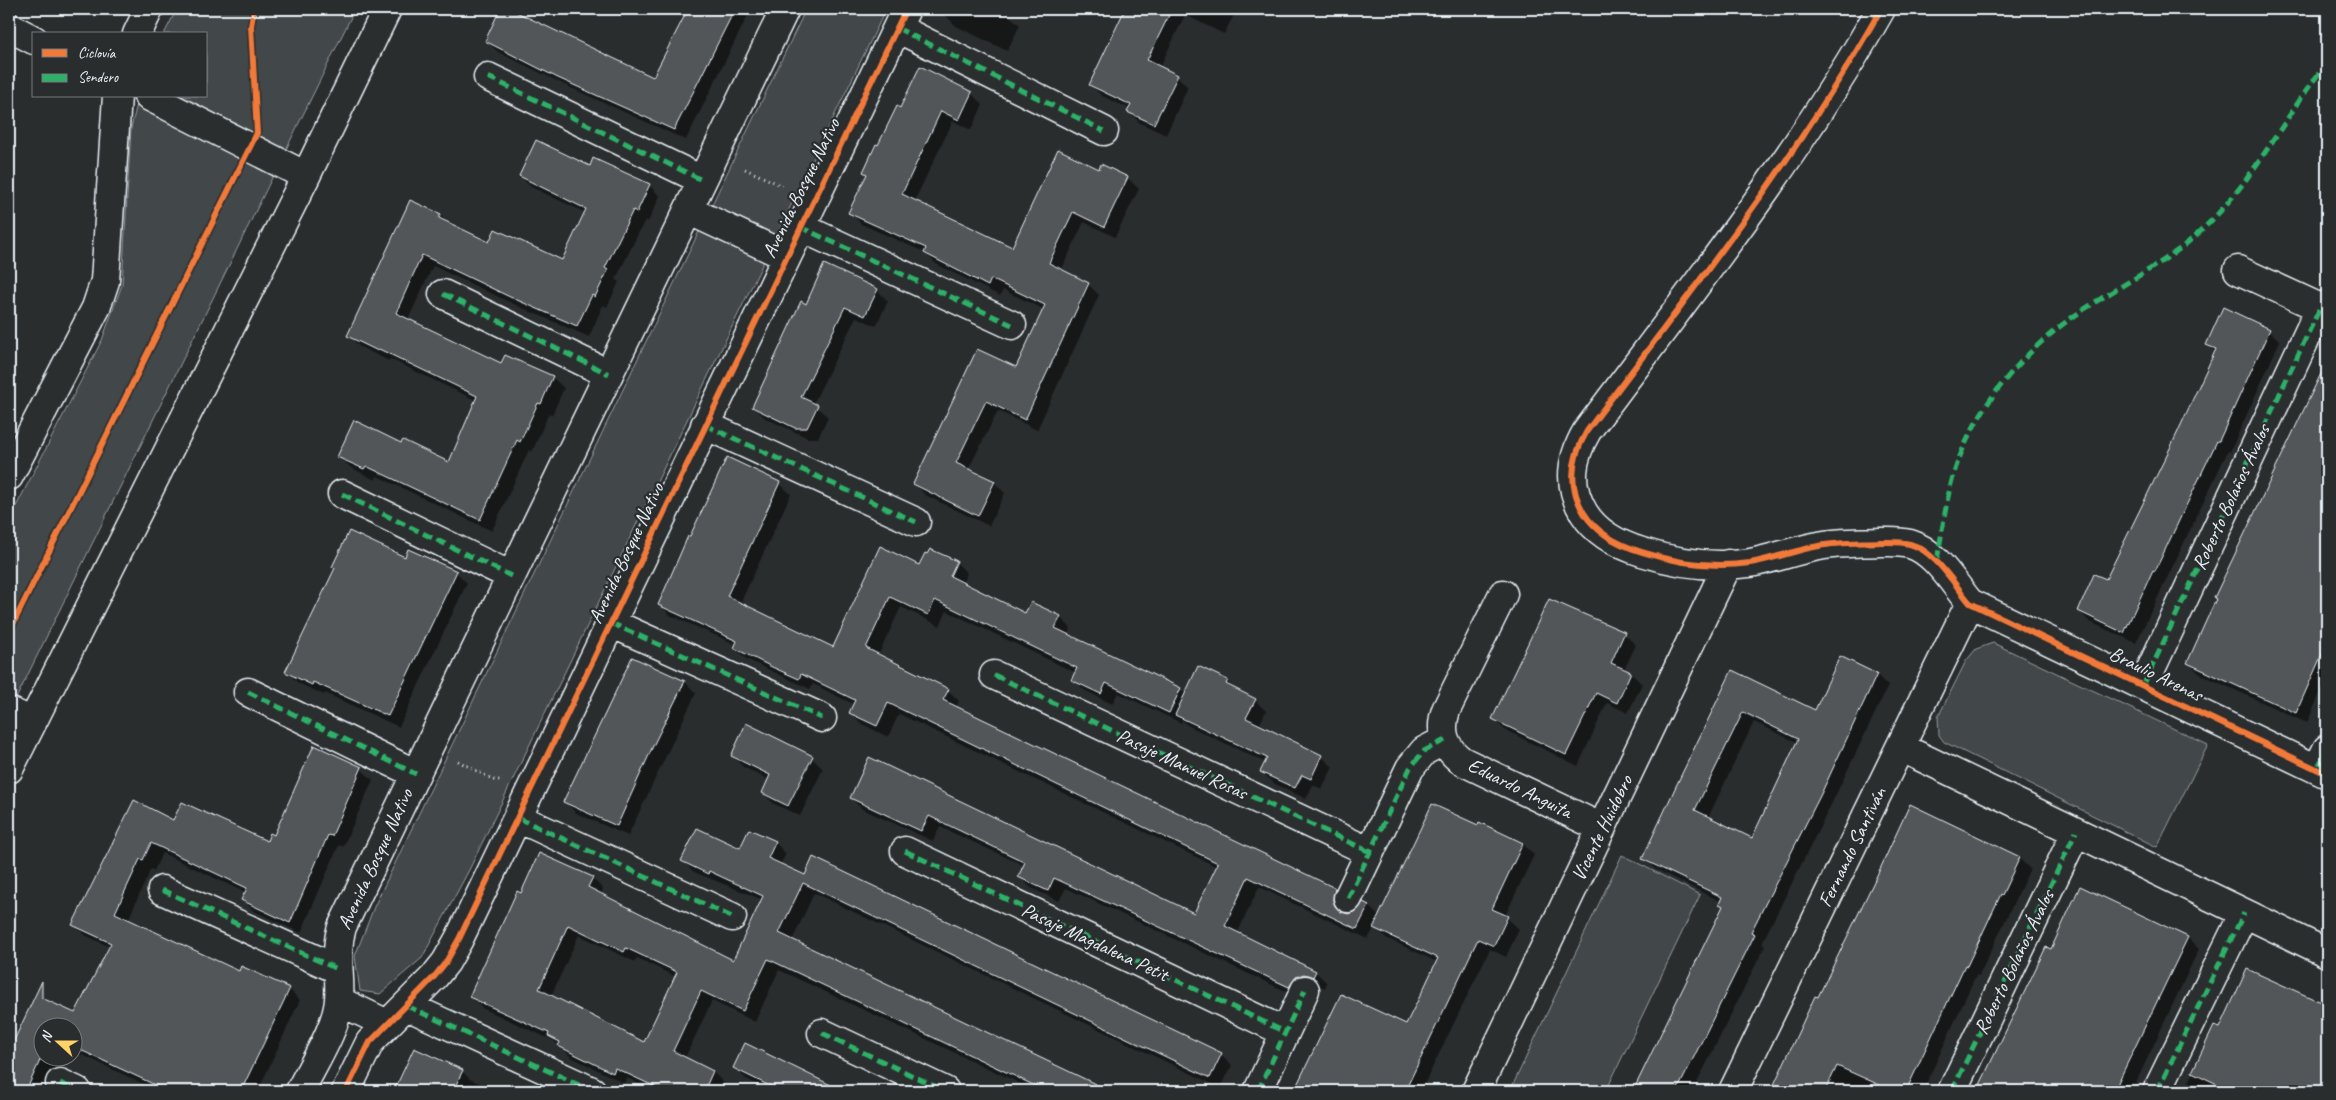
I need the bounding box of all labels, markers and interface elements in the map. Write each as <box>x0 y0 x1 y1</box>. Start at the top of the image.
legend <box>32 32 208 98</box>
text: Ciclovía <box>78 44 117 63</box>
text: Sendero <box>78 68 119 87</box>
street label: Avenida Bosque Nativo <box>756 113 846 262</box>
street label: Roberto Bolaños Ávalos <box>2186 418 2277 574</box>
street label: Avenida Bosque Nativo <box>583 478 670 627</box>
street label: Braulio Arenas <box>2105 641 2209 708</box>
street label: Pasaje Manuel Rosas <box>1113 723 1253 806</box>
street label: Eduardo Anguita <box>1464 752 1578 825</box>
street label: Vicente Huidobro <box>1566 770 1639 885</box>
street label: Fernando Santiván <box>1812 782 1892 911</box>
street label: Avenida Bosque Nativo <box>332 784 419 933</box>
street label: Roberto Bolaños Ávalos <box>1968 884 2061 1038</box>
street label: Pasaje Magdalena Petit <box>1018 897 1174 988</box>
north arrow <box>32 1018 82 1068</box>
text: N <box>37 1028 57 1045</box>

